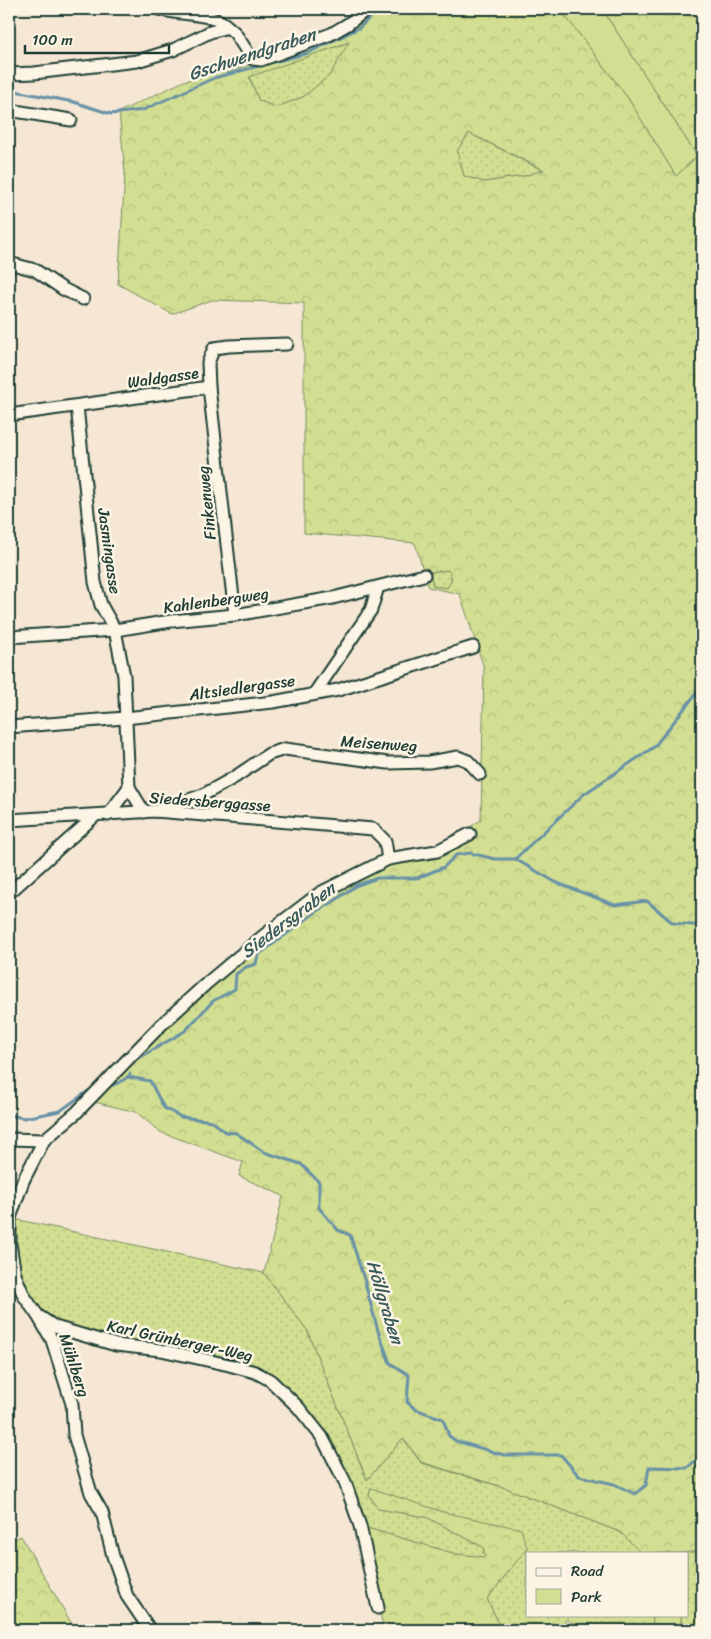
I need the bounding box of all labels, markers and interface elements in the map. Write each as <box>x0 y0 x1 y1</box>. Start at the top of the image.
water label: Gschwendgraben <box>184 18 322 90</box>
scale bar <box>25 22 169 54</box>
text: 100 m <box>32 27 73 53</box>
street label: Waldgasse <box>125 358 201 397</box>
street label: Finkenweg <box>188 465 225 541</box>
street label: Jasmingasse <box>89 505 130 596</box>
street label: Kahlenbergweg <box>162 579 271 622</box>
street label: Altsiedlergasse <box>186 666 297 709</box>
street label: Meisenweg <box>340 726 418 761</box>
street label: Siedersberggasse <box>148 783 272 820</box>
water label: Siedersgraben <box>233 872 344 967</box>
water label: Höllgraben <box>357 1256 414 1350</box>
street label: Karl Grünberger-Weg <box>104 1311 256 1370</box>
street label: Mühlberg <box>51 1329 99 1401</box>
legend <box>526 1552 688 1616</box>
text: Road <box>571 1558 604 1584</box>
text: Park <box>571 1584 602 1610</box>

